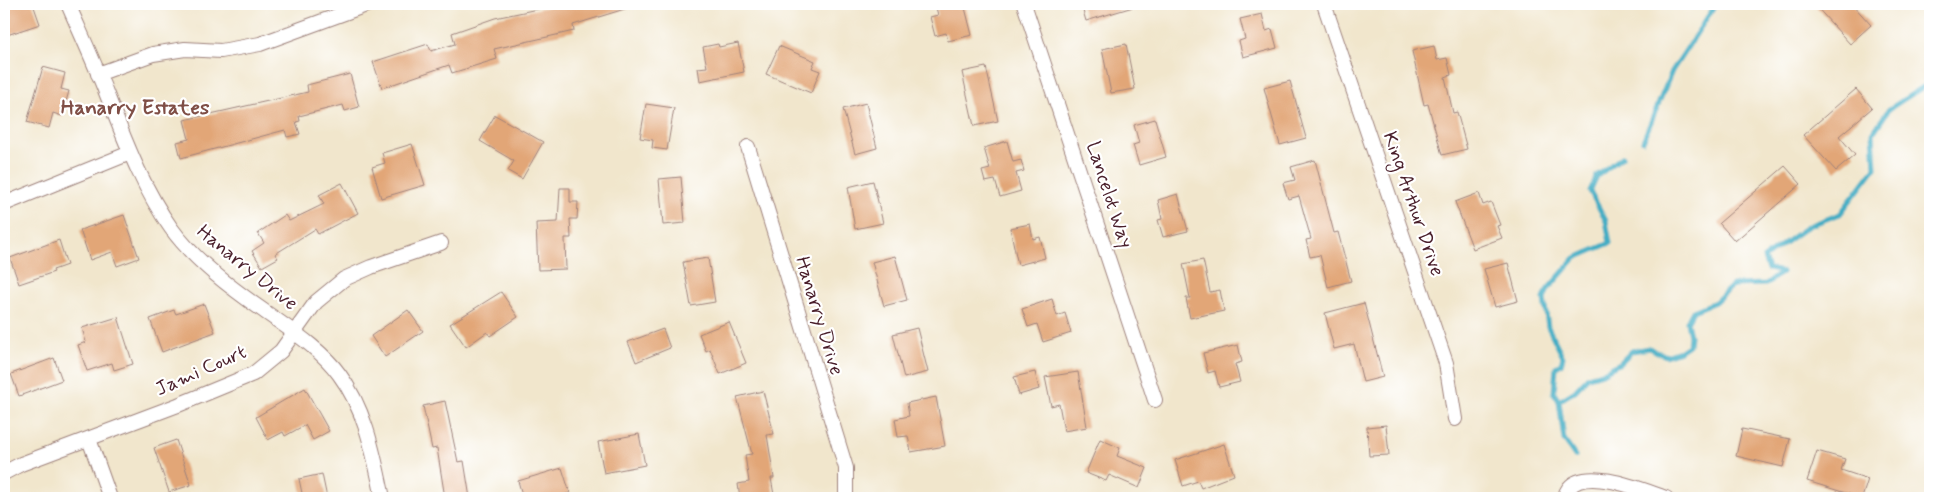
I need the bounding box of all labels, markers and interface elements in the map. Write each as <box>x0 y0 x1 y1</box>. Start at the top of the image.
district label: Hanarry Estates <box>61 94 210 122</box>
street label: King Arthur Drive <box>1375 128 1450 280</box>
street label: Lancelot Way <box>1079 138 1139 252</box>
street label: Hanarry Drive <box>191 219 303 317</box>
street label: Hanarry Drive <box>788 253 850 379</box>
street label: Jami Court <box>151 339 251 403</box>

